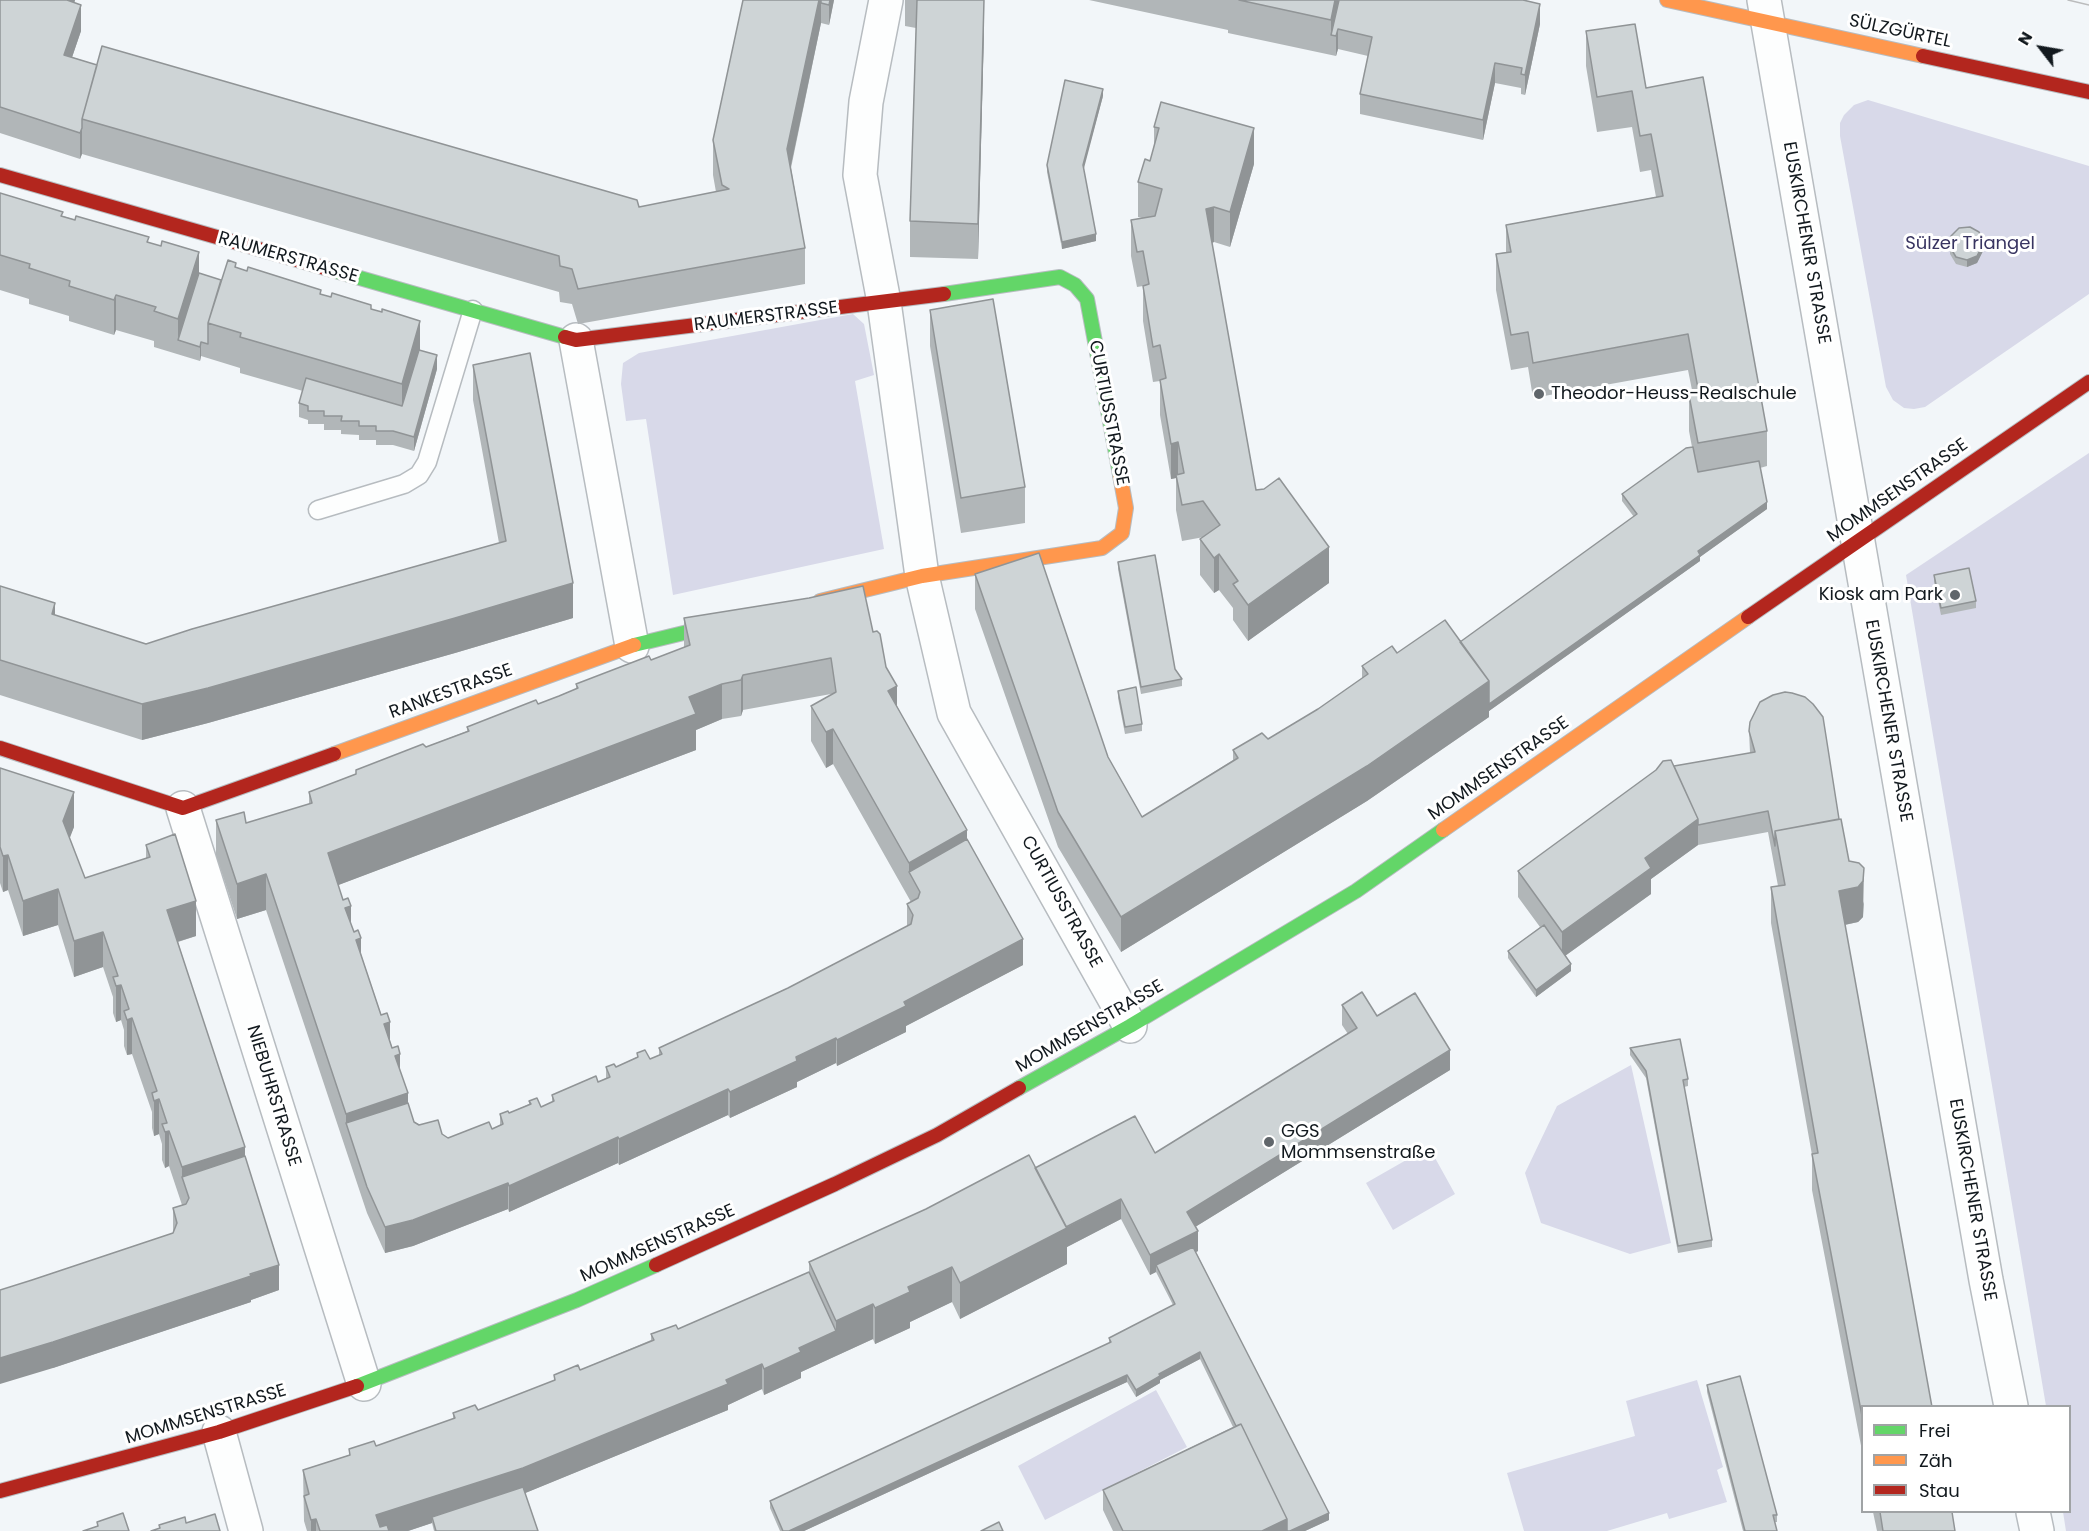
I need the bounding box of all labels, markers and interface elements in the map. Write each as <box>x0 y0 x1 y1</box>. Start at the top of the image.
street label: SÜLZGÜRTEL <box>1847 11 1953 53</box>
north arrow <box>2011 18 2071 78</box>
text: N <box>2012 27 2038 50</box>
street label: EUSKIRCHENER STRASSE <box>1778 140 1834 346</box>
street label: RAUMERSTRASSE <box>216 228 360 288</box>
park label: Sülzer Triangel <box>1905 233 2035 255</box>
street label: RAUMERSTRASSE <box>693 297 839 337</box>
street label: CURTIUSSTRASSE <box>1083 338 1133 488</box>
place label: Theodor-Heuss-Realschule <box>1551 383 1797 405</box>
marker: Theodor-Heuss-Realschule <box>1532 387 1546 401</box>
street label: MOMMSENSTRASSE <box>1823 434 1973 548</box>
place label: Kiosk am Park <box>1819 584 1943 606</box>
marker: Kiosk am Park <box>1948 588 1962 602</box>
street label: EUSKIRCHENER STRASSE <box>1860 618 1916 824</box>
street label: RANKESTRASSE <box>386 660 516 724</box>
street label: MOMMSENSTRASSE <box>1424 712 1574 826</box>
street label: CURTIUSSTRASSE <box>1016 832 1106 972</box>
street label: MOMMSENSTRASSE <box>1012 976 1168 1078</box>
street label: NIEBUHRSTRASSE <box>241 1023 305 1169</box>
street label: EUSKIRCHENER STRASSE <box>1944 1097 2000 1303</box>
place label: GGS Mommsenstraße <box>1281 1121 1435 1164</box>
marker: GGS Mommsenstraße <box>1262 1135 1276 1149</box>
street label: MOMMSENSTRASSE <box>577 1200 739 1288</box>
street label: MOMMSENSTRASSE <box>123 1380 289 1450</box>
legend <box>1861 1405 2071 1513</box>
text: Frei <box>1919 1418 1950 1443</box>
text: Zäh <box>1919 1448 1952 1473</box>
text: Stau <box>1919 1478 1960 1503</box>

